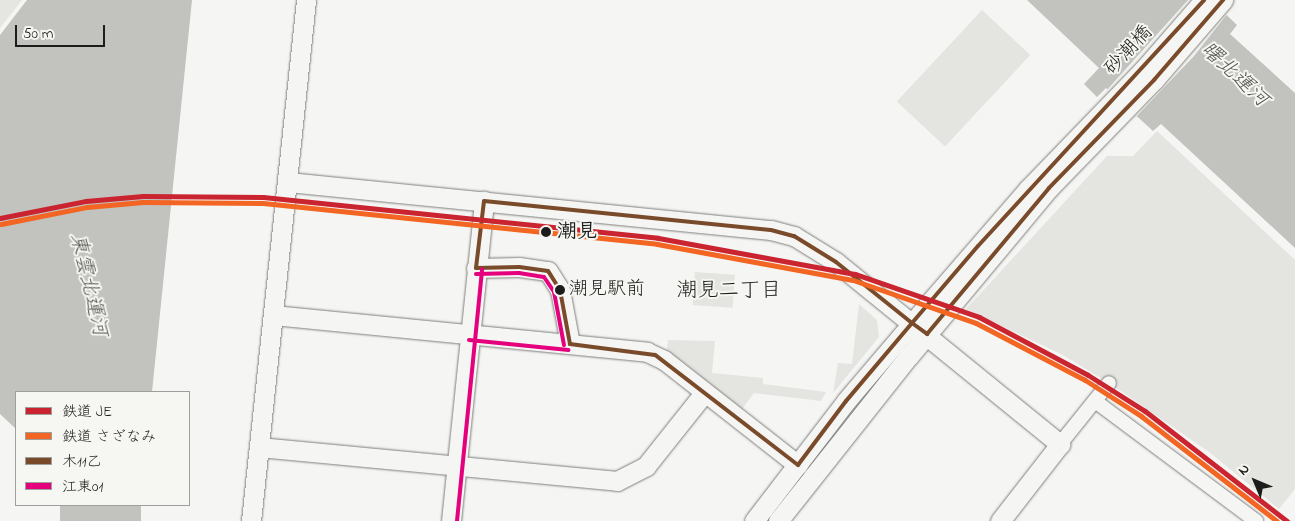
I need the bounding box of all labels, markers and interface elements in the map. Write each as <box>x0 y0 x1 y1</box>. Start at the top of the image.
scale bar <box>18 15 108 47</box>
street label: 砂潮橋 <box>1100 21 1158 81</box>
text: 50 m <box>23 23 53 45</box>
water label: 曙北運河 <box>1195 37 1273 113</box>
place label: 潮見 <box>557 220 597 244</box>
marker: 潮見 <box>539 225 553 239</box>
water label: 東雲北運河 <box>64 231 112 339</box>
district label: 潮見二丁目 <box>677 278 781 304</box>
place label: 潮見駅前 <box>569 279 645 301</box>
marker: 潮見駅前 <box>555 285 565 295</box>
legend <box>15 391 190 506</box>
text: 鉄道 JE <box>62 401 112 423</box>
text: 鉄道 さざなみ <box>62 426 156 448</box>
text: 木11乙 <box>62 451 102 473</box>
north arrow <box>1230 456 1280 506</box>
text: N <box>1233 459 1255 481</box>
text: 江東01 <box>62 476 103 498</box>

